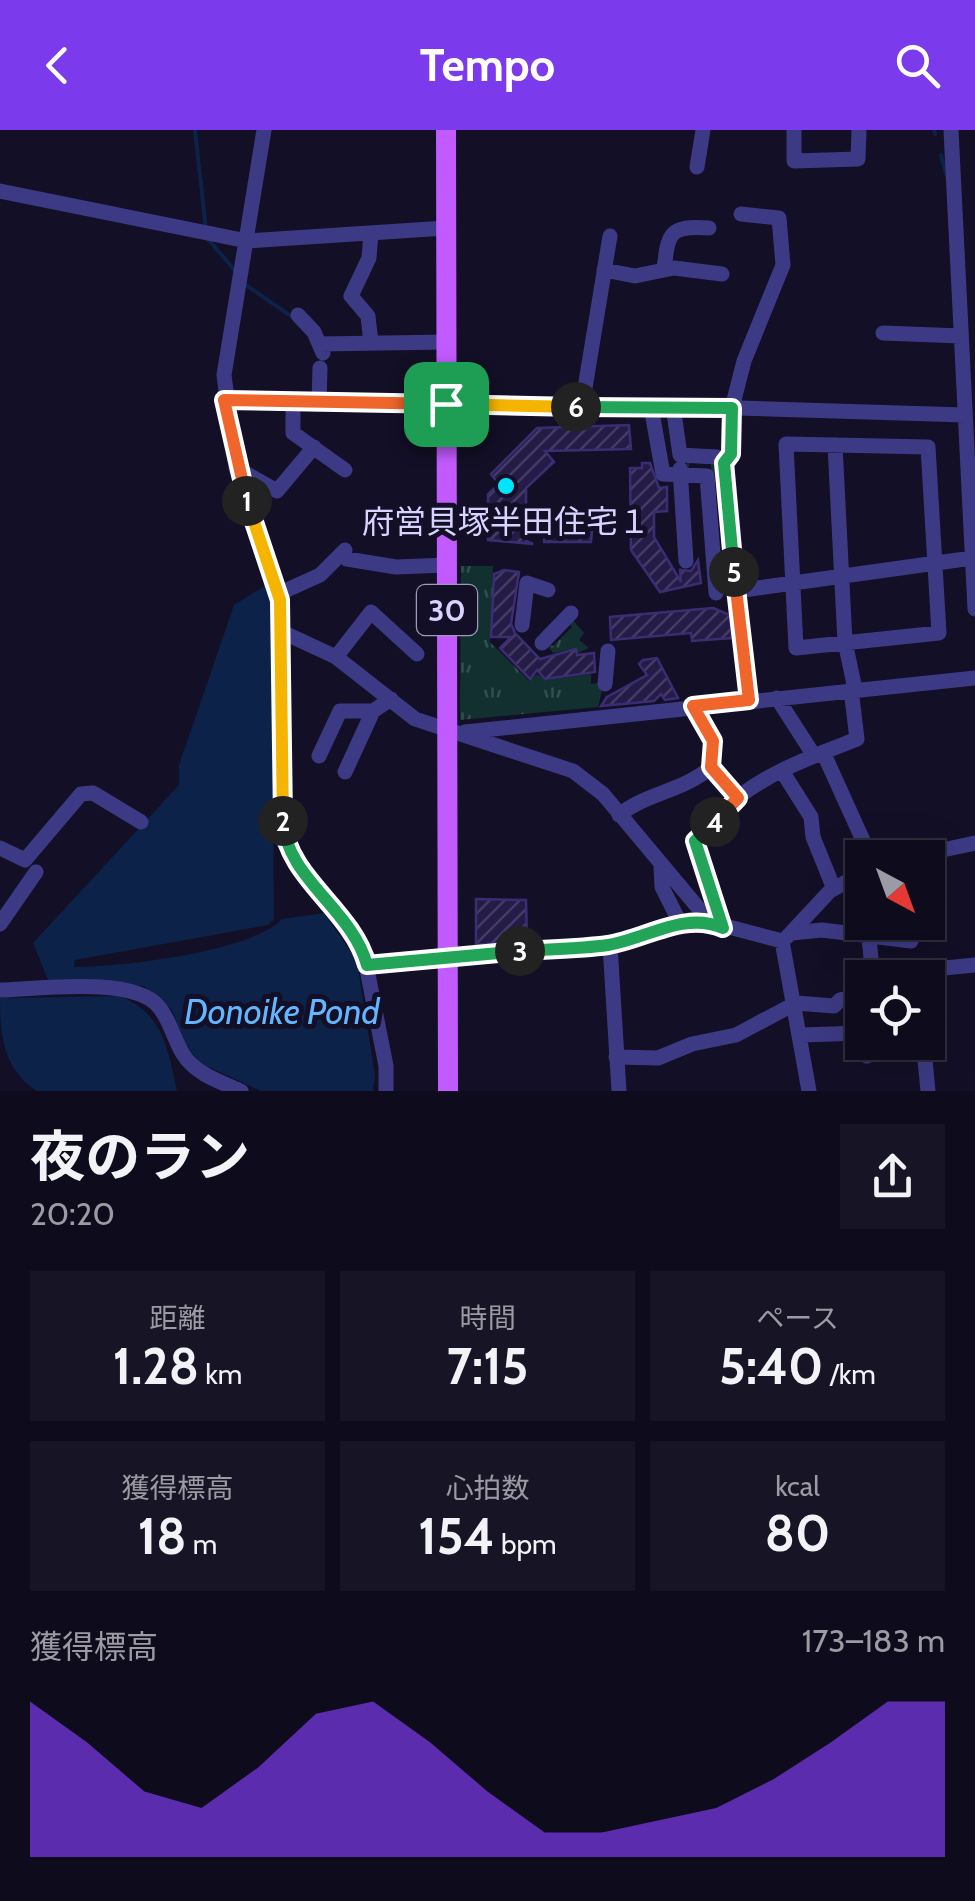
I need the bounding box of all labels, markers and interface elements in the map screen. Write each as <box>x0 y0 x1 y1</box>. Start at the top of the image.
icon: back <box>30 38 85 93</box>
text: Tempo <box>420 38 555 92</box>
icon: search <box>890 38 945 93</box>
pin <box>404 362 489 447</box>
icon: arrive <box>419 377 474 432</box>
pin: 6 <box>551 382 601 432</box>
text: 6 <box>568 390 584 424</box>
marker: 府営貝塚半田住宅１ <box>495 475 517 497</box>
pin: 1 <box>222 476 272 526</box>
text: 1 <box>242 484 252 518</box>
place label: 府営貝塚半田住宅１ <box>362 502 650 541</box>
pin: 5 <box>709 547 759 597</box>
text: 5 <box>726 555 742 589</box>
road number: 30 <box>417 585 477 635</box>
pin: 2 <box>258 796 308 846</box>
pin: 4 <box>690 797 740 847</box>
text: 2 <box>276 804 290 838</box>
text: 4 <box>706 805 724 839</box>
north arrow <box>845 840 945 940</box>
map controls <box>845 840 945 1060</box>
pin: 3 <box>495 926 545 976</box>
text: 3 <box>512 934 528 968</box>
button: locate <box>845 960 945 1060</box>
water label: Donoike Pond <box>184 990 380 1033</box>
text: 夜のラン <box>30 1123 250 1190</box>
button: share <box>840 1124 945 1229</box>
text: 20:20 <box>30 1194 115 1233</box>
text: 距離 <box>149 1301 206 1335</box>
text: 時間 <box>459 1301 516 1335</box>
text: ペース <box>756 1301 839 1335</box>
text: 1.28 <box>113 1336 199 1397</box>
text: 7:15 <box>447 1336 528 1397</box>
text: 5:40 <box>719 1336 823 1397</box>
text: km <box>199 1357 242 1391</box>
text: /km <box>823 1357 876 1391</box>
text: kcal <box>775 1469 820 1503</box>
text: 獲得標高 <box>121 1471 234 1505</box>
text: 心拍数 <box>445 1471 530 1505</box>
text: 80 <box>765 1503 830 1564</box>
text: 18 <box>138 1506 186 1567</box>
text: 154 <box>418 1506 495 1567</box>
text: m <box>186 1527 217 1561</box>
text: bpm <box>495 1527 557 1561</box>
text: 173–183 m <box>802 1621 945 1660</box>
text: 獲得標高 <box>30 1627 158 1666</box>

